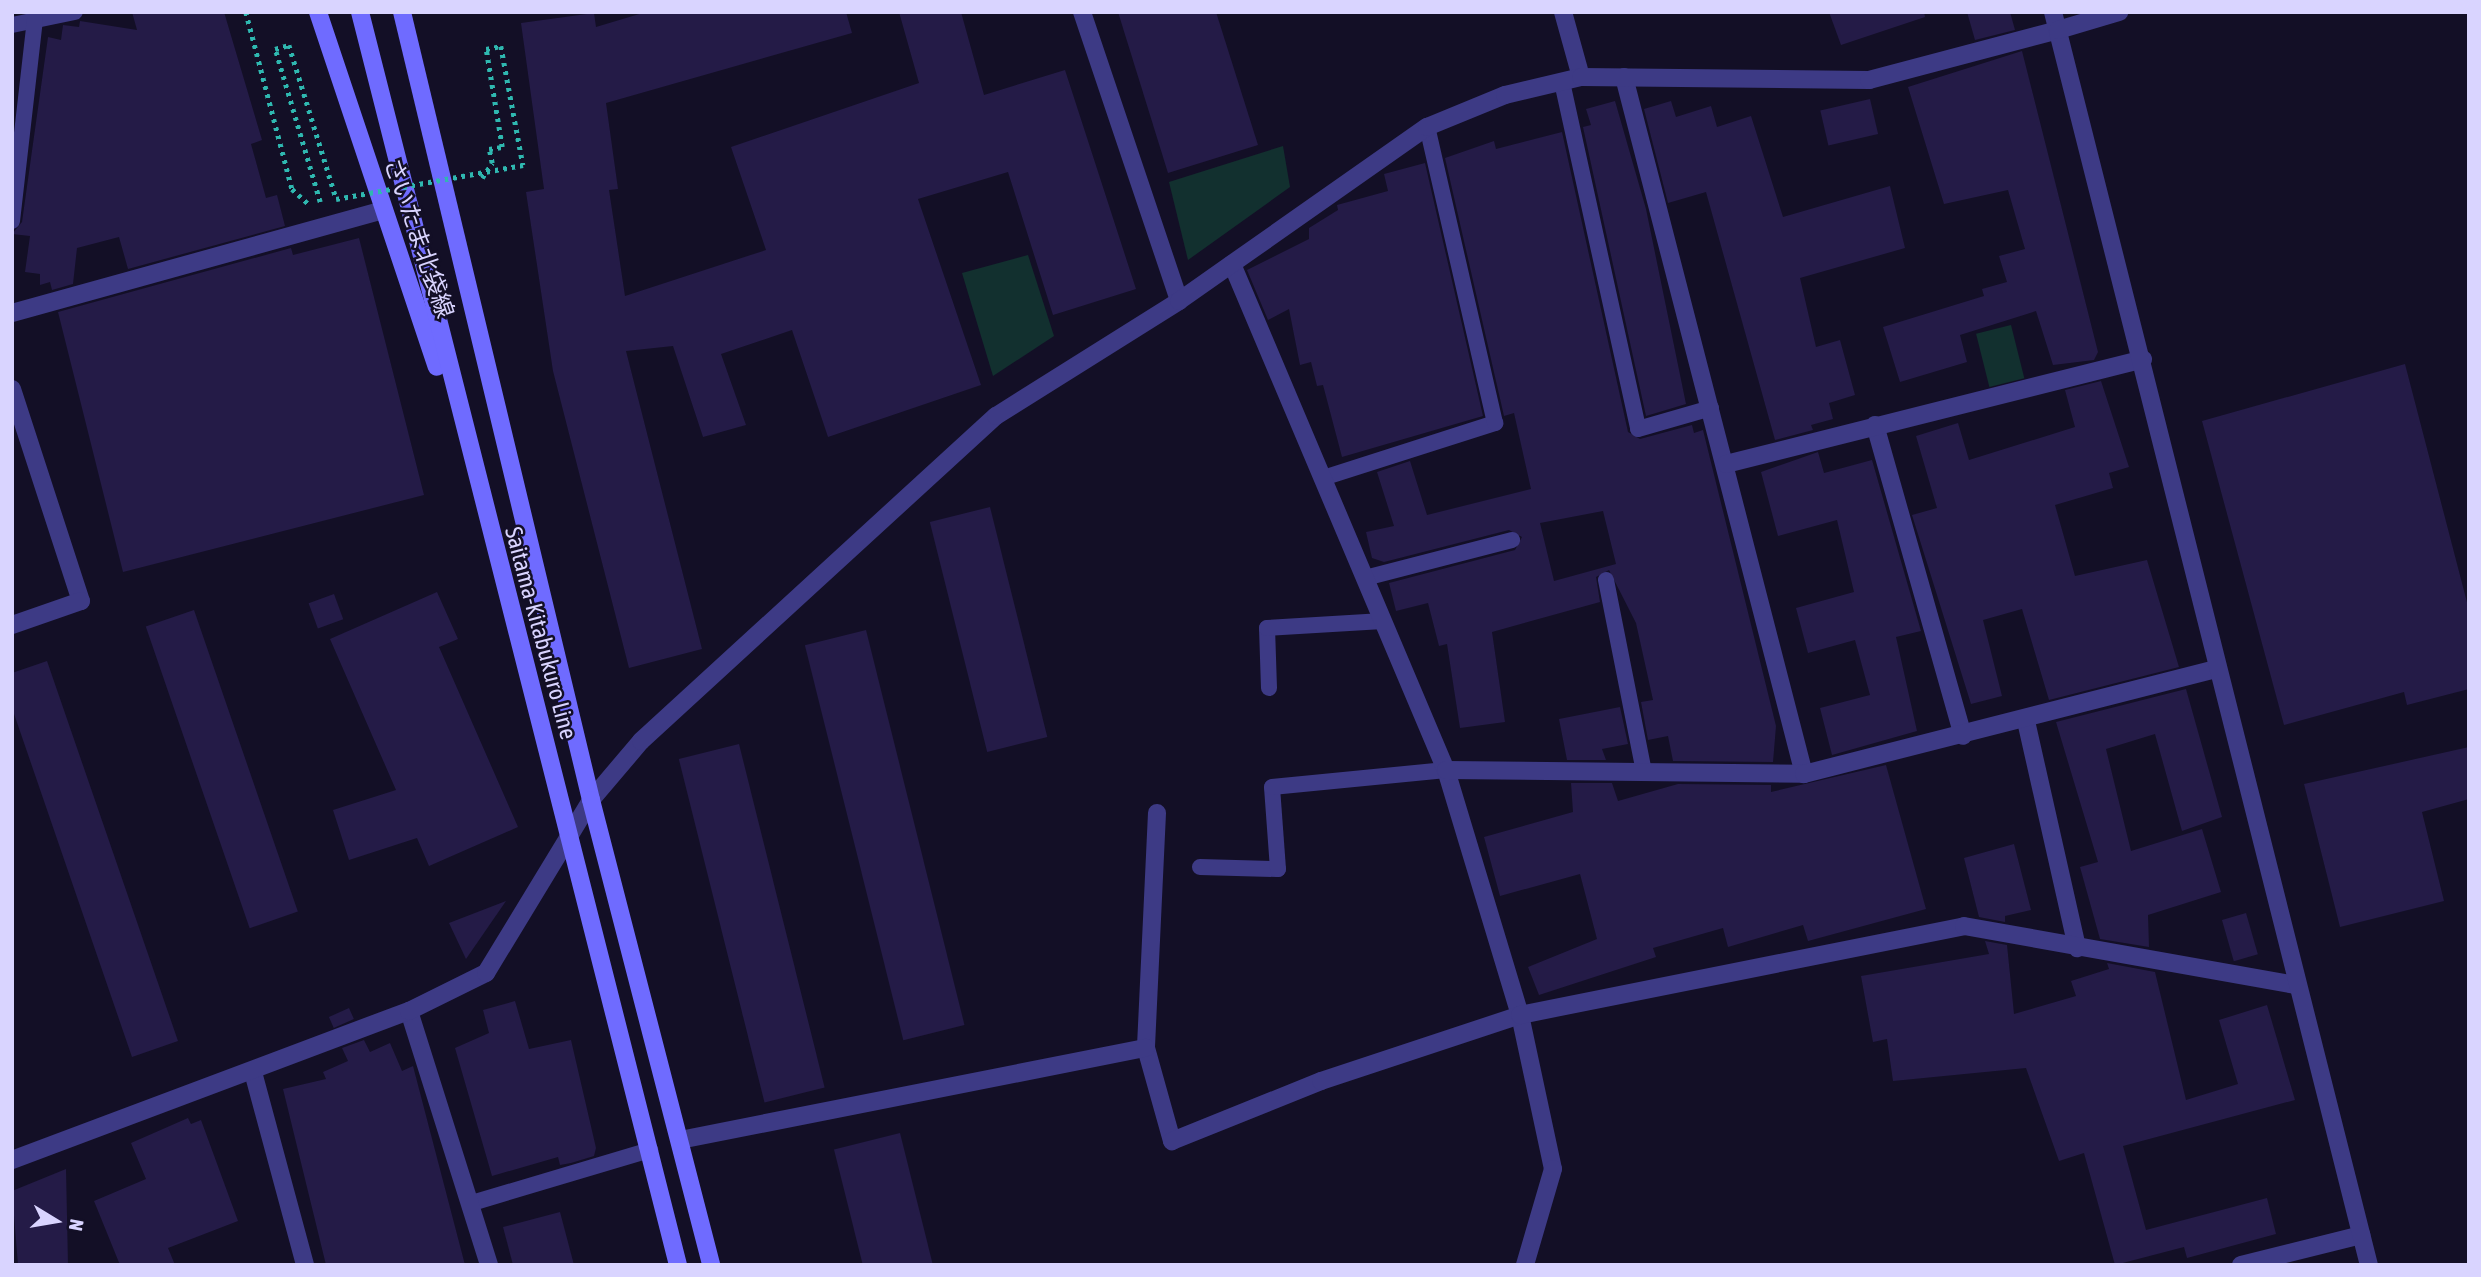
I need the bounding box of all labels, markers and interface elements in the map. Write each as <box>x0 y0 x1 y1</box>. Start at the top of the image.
street label: さいたま北袋線 <box>378 154 460 322</box>
street label: Saitama-Kitabukuro Line <box>499 524 583 742</box>
north arrow <box>21 1186 91 1256</box>
text: N <box>65 1217 88 1233</box>

